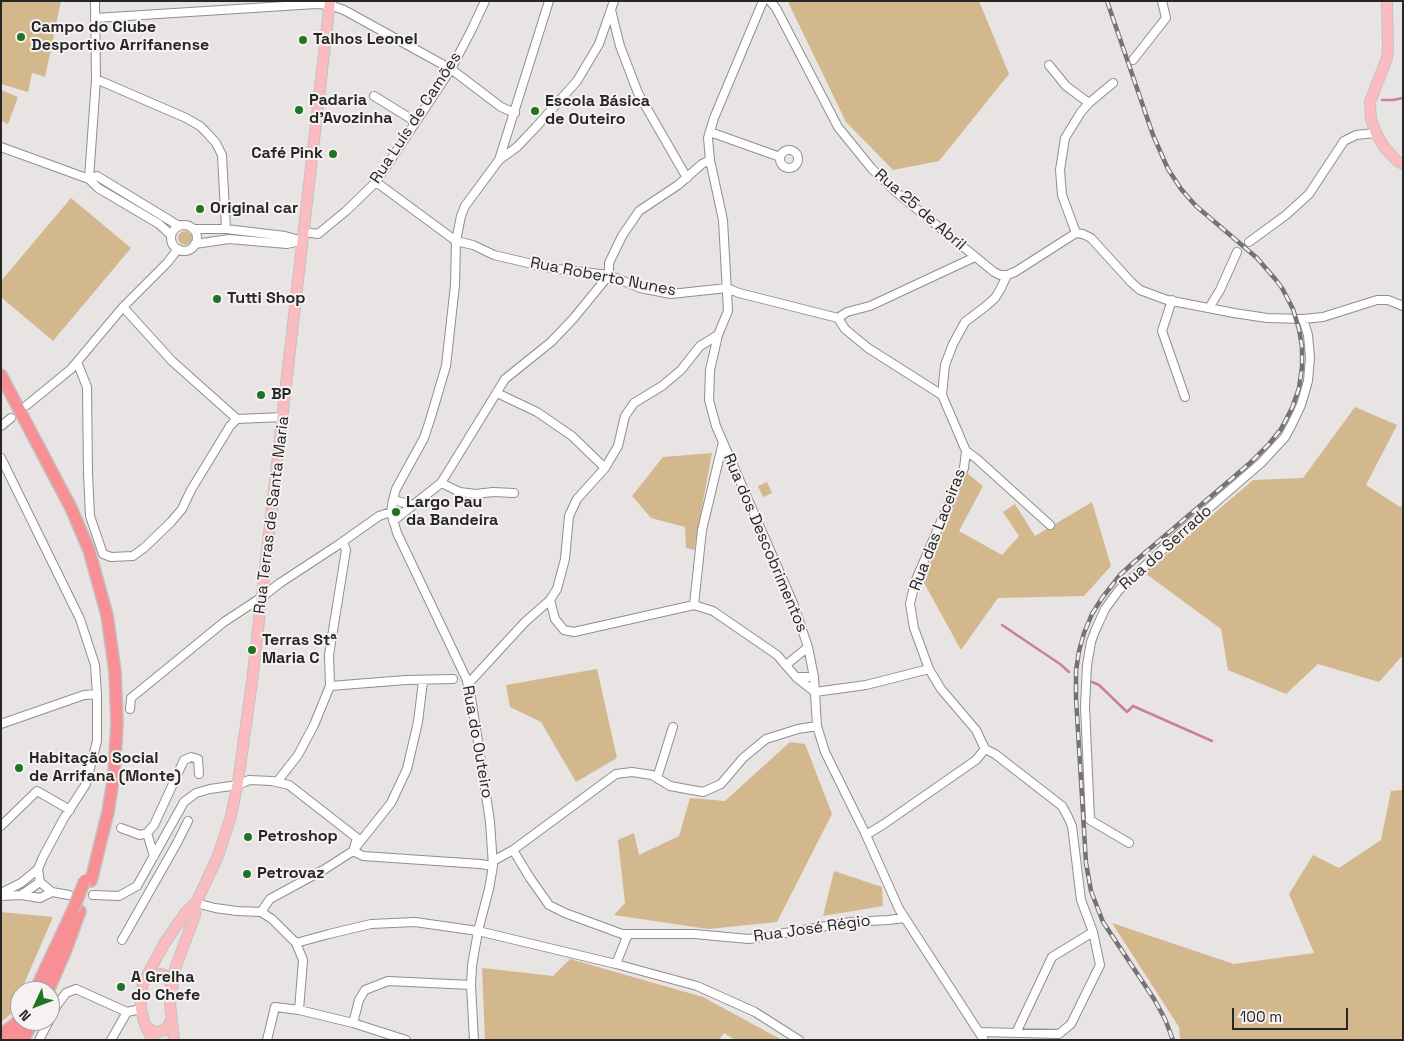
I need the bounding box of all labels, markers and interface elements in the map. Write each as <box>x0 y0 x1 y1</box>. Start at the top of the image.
place label: Campo do Clube Desportivo Arrifanense <box>31 18 209 56</box>
place label: Talhos Leonel <box>313 30 418 50</box>
marker: Campo do Clube Desportivo Arrifanense <box>15 31 27 43</box>
marker: Talhos Leonel <box>297 34 309 46</box>
street label: Rua Luís de Camões <box>366 49 466 187</box>
place label: Padaria d'Avozinha <box>309 91 393 129</box>
place label: Escola Básica de Outeiro <box>545 92 650 130</box>
marker: Padaria d'Avozinha <box>293 104 305 116</box>
marker: Escola Básica de Outeiro <box>529 105 541 117</box>
place label: Café Pink <box>251 144 323 164</box>
marker: Café Pink <box>327 148 339 160</box>
street label: Rua 25 de Abril <box>870 165 970 255</box>
place label: Original car <box>210 199 298 219</box>
marker: Original car <box>194 203 206 215</box>
street label: Rua Roberto Nunes <box>528 253 678 301</box>
place label: Tutti Shop <box>227 289 305 309</box>
marker: Tutti Shop <box>211 293 223 305</box>
place label: BP <box>271 385 291 405</box>
marker: BP <box>255 389 267 401</box>
street label: Rua Terras de Santa Maria <box>250 415 294 615</box>
street label: Rua dos Descobrimentos <box>719 451 811 635</box>
street label: Rua das Laceiras <box>906 466 970 594</box>
place label: Largo Pau da Bandeira <box>406 493 498 531</box>
street label: Rua do Serrado <box>1116 501 1216 595</box>
marker: Largo Pau da Bandeira <box>390 506 402 518</box>
place label: Terras Stª Maria C <box>262 631 337 669</box>
marker: Terras Stª Maria C <box>246 644 258 656</box>
street label: Rua do Outeiro <box>458 684 496 800</box>
place label: Habitação Social de Arrifana (Monte) <box>29 749 181 787</box>
marker: Habitação Social de Arrifana (Monte) <box>13 762 25 774</box>
place label: Petroshop <box>258 827 338 847</box>
marker: Petroshop <box>242 831 254 843</box>
place label: Petrovaz <box>257 864 324 884</box>
marker: Petrovaz <box>241 868 253 880</box>
street label: Rua José Régio <box>752 911 872 947</box>
place label: A Grelha do Chefe <box>131 968 200 1006</box>
north arrow <box>10 981 60 1031</box>
marker: A Grelha do Chefe <box>115 981 127 993</box>
scale bar <box>1234 998 1350 1030</box>
text: N <box>15 1006 35 1025</box>
text: 100 m <box>1240 1007 1282 1026</box>

